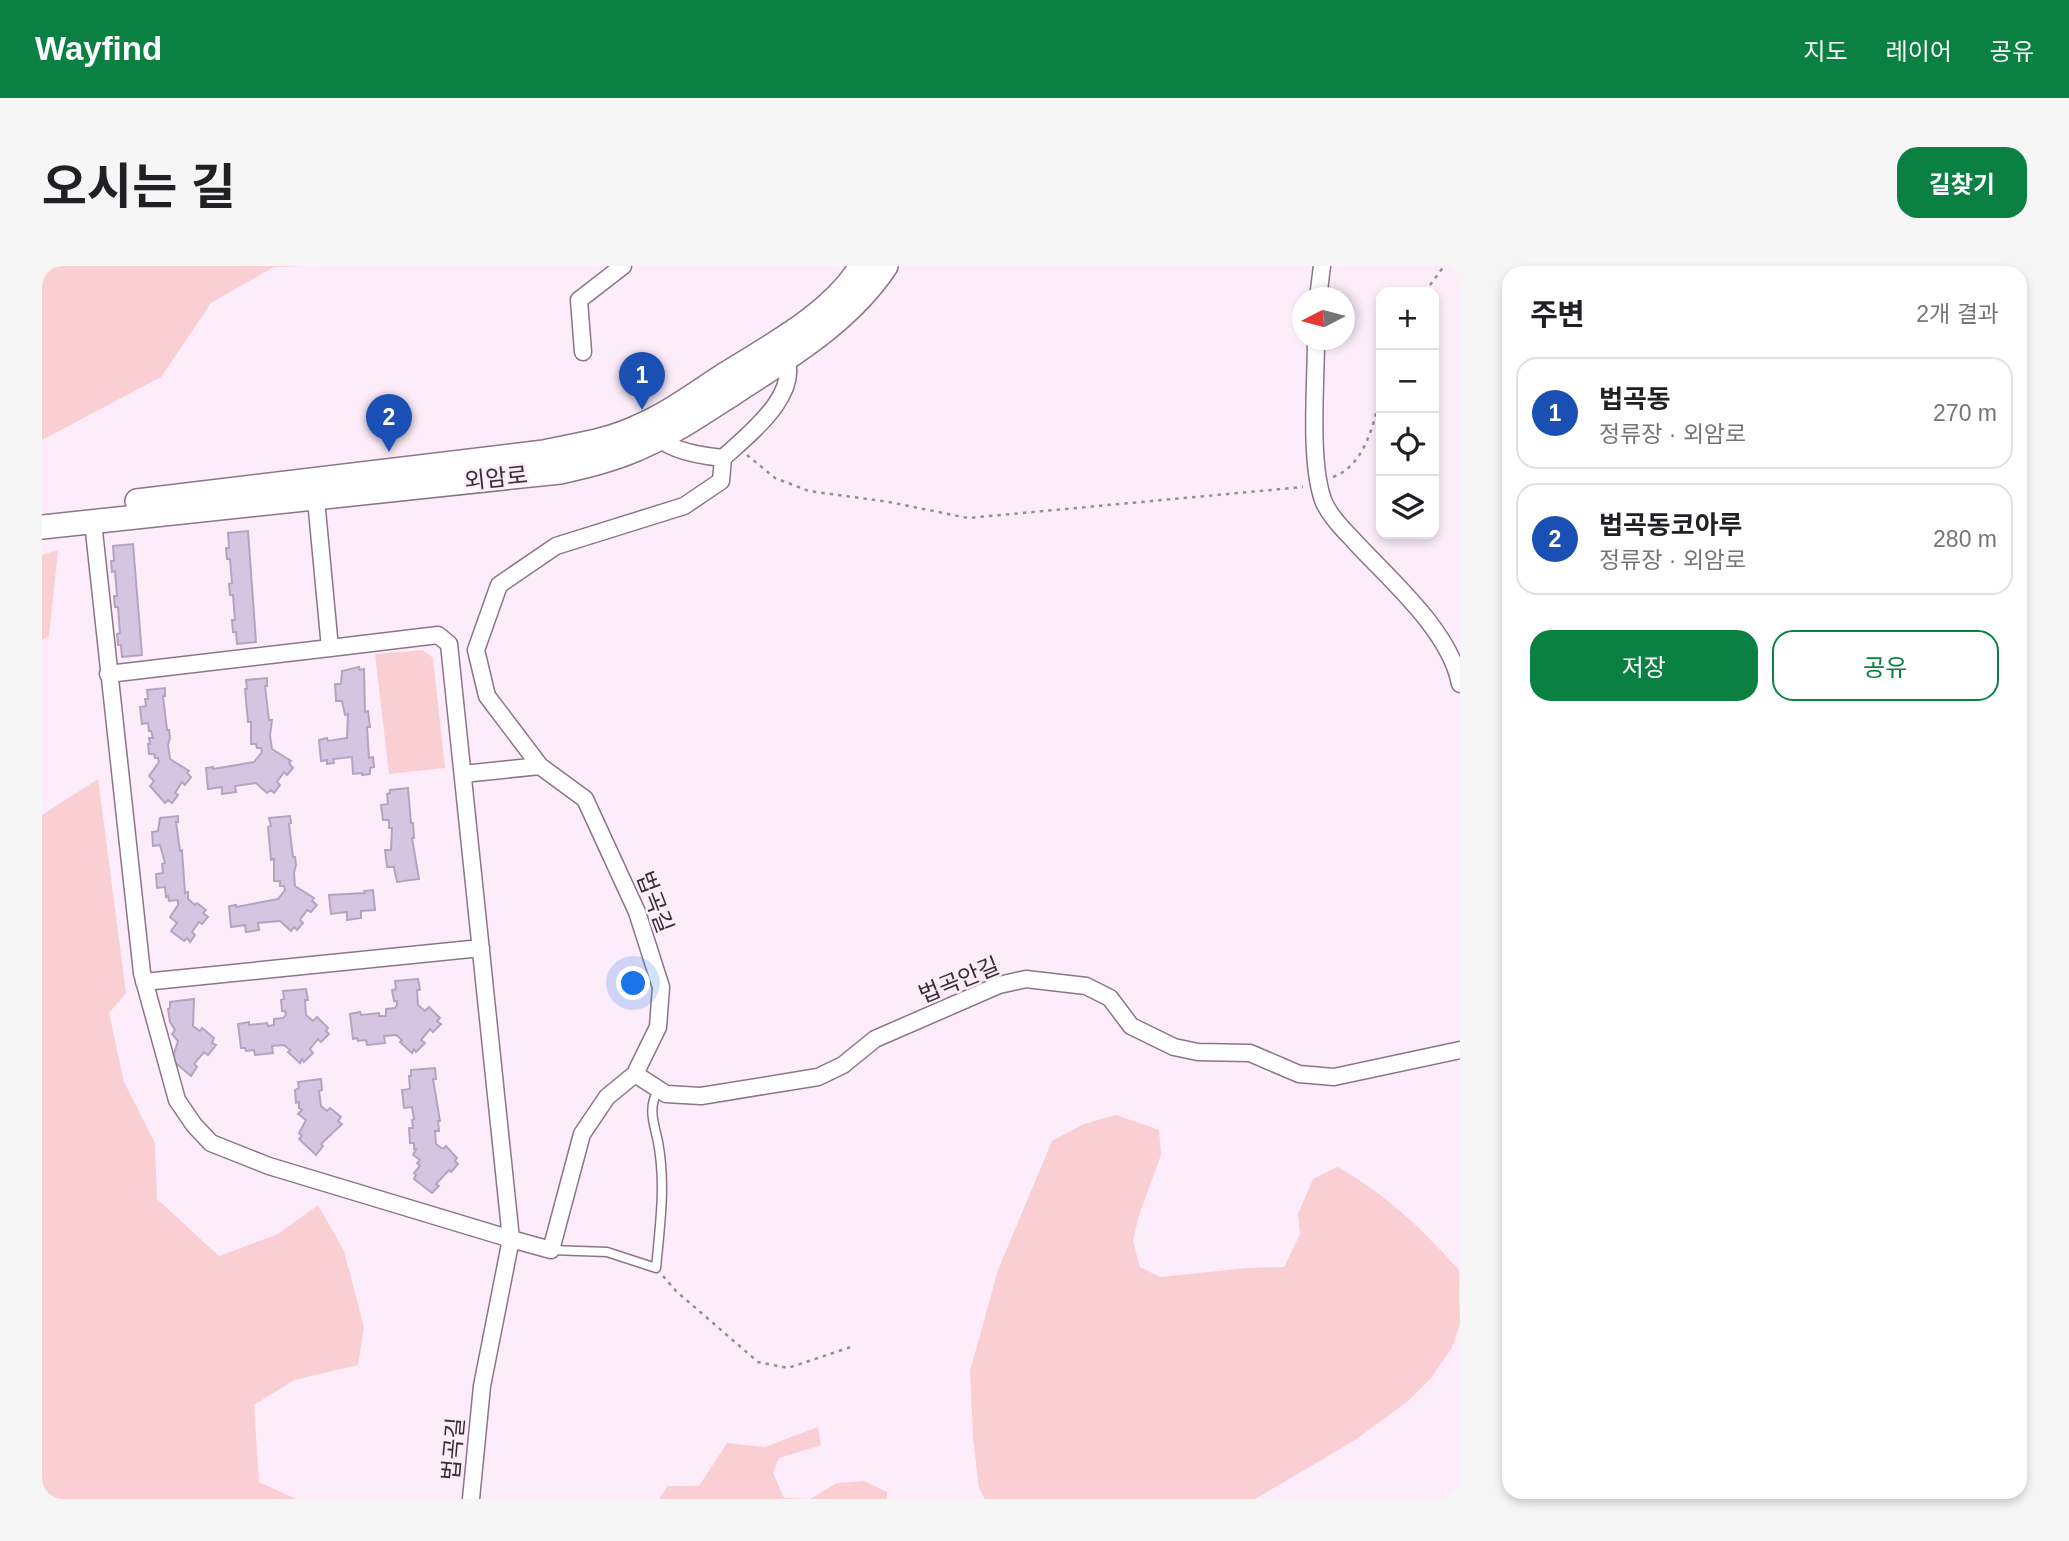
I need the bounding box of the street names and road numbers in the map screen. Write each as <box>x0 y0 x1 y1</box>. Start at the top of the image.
street label: 외암로 <box>463 462 529 494</box>
street label: 법곡길 <box>631 868 679 936</box>
street label: 법곡안길 <box>915 952 1003 1008</box>
street label: 법곡길 <box>437 1416 469 1482</box>

